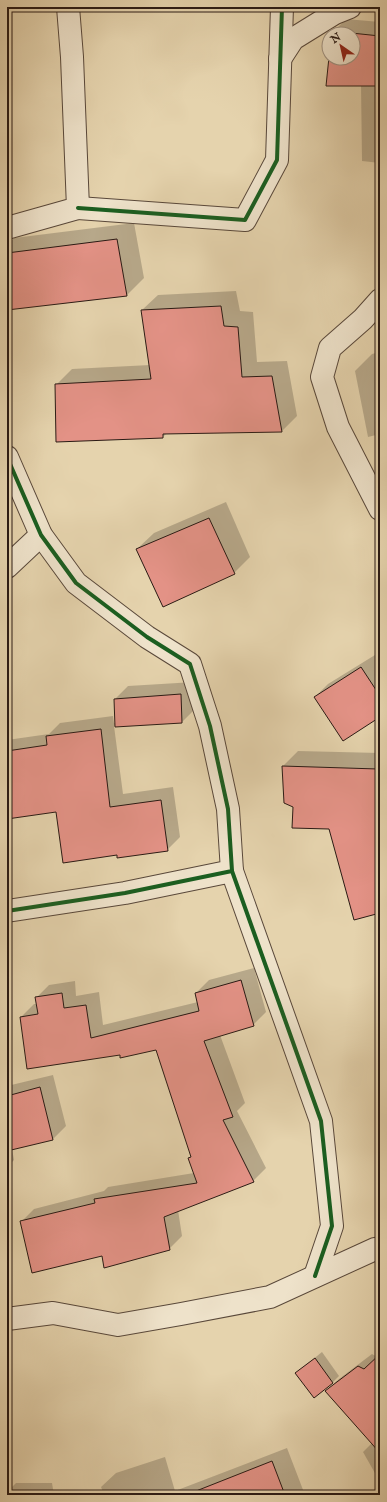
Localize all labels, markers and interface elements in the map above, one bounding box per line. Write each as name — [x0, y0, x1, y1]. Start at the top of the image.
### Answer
north arrow — [321, 26, 361, 66]
text: N — [327, 30, 344, 48]

